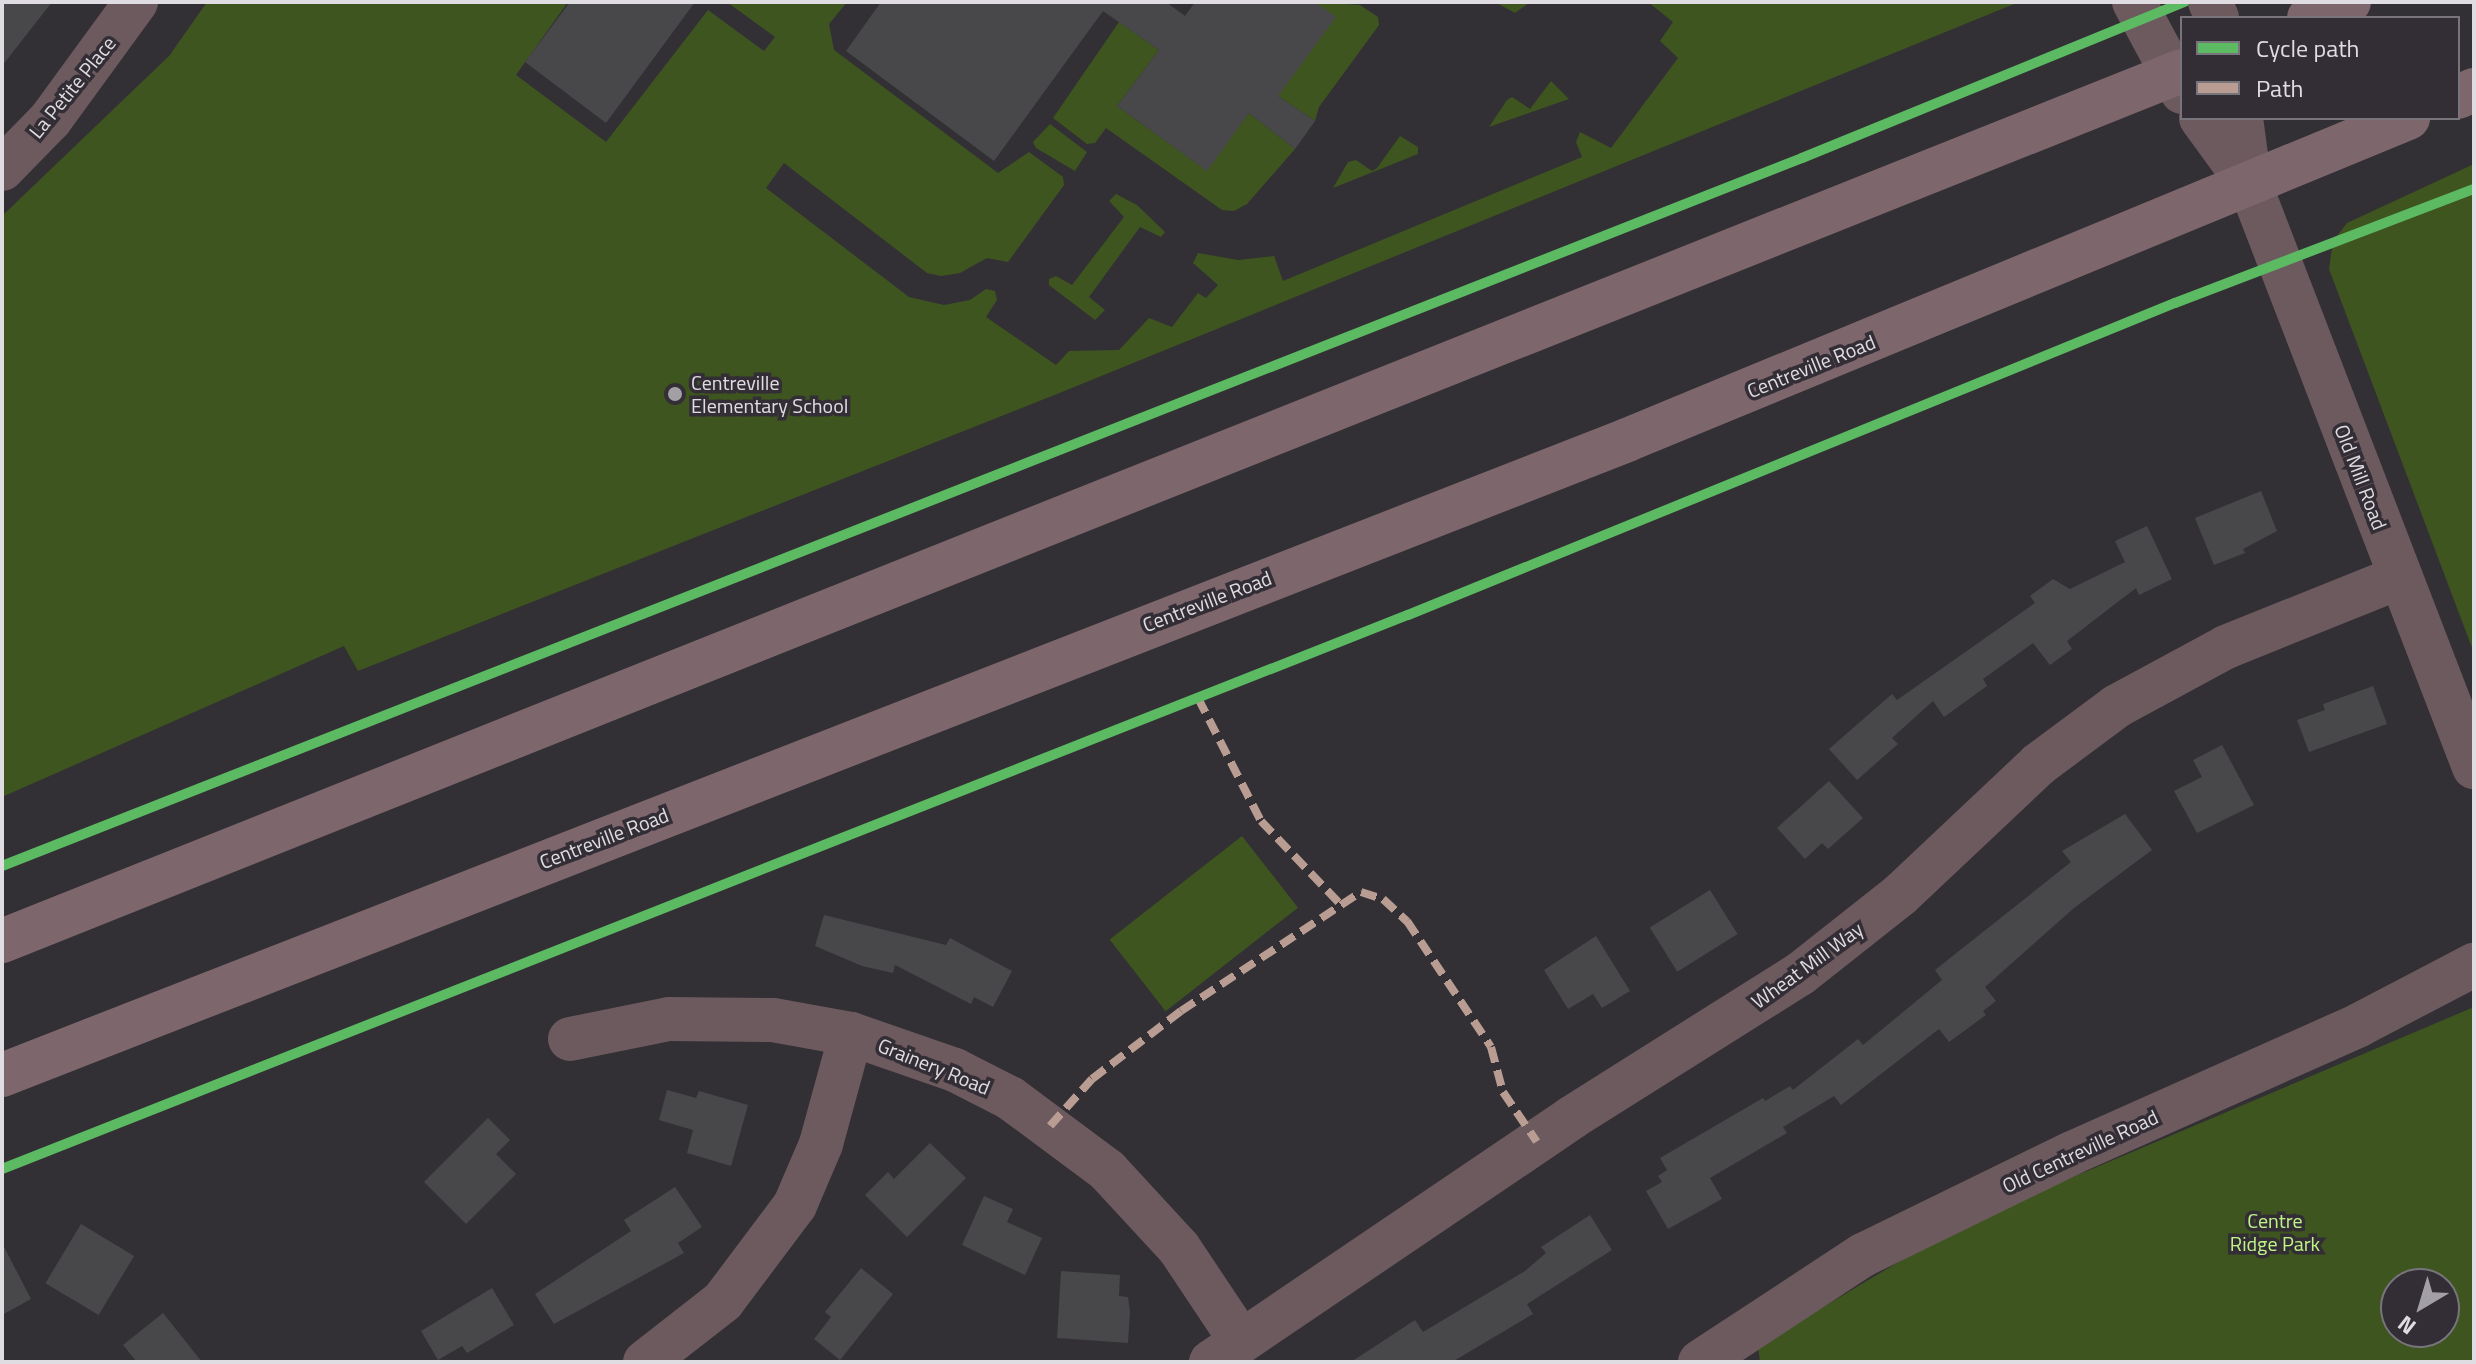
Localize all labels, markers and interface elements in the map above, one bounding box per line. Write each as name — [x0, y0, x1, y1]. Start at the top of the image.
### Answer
legend — [2180, 16, 2460, 120]
text: Cycle path — [2256, 30, 2359, 66]
street label: La Petite Place — [24, 31, 120, 143]
text: Path — [2256, 70, 2303, 106]
street label: Centreville Road — [1743, 329, 1879, 403]
place label: Centreville Elementary School — [691, 370, 848, 417]
marker: Centreville Elementary School — [666, 385, 684, 403]
street label: Old Mill Road — [2330, 421, 2392, 533]
street label: Centreville Road — [1139, 565, 1275, 637]
street label: Centreville Road — [536, 802, 672, 874]
street label: Wheat Mill Way — [1747, 917, 1867, 1013]
street label: Grainery Road — [874, 1033, 994, 1099]
street label: Old Centreville Road — [1998, 1104, 2162, 1198]
park label: Centre Ridge Park — [2230, 1209, 2320, 1256]
north arrow — [2380, 1268, 2460, 1348]
text: N — [2390, 1307, 2423, 1343]

